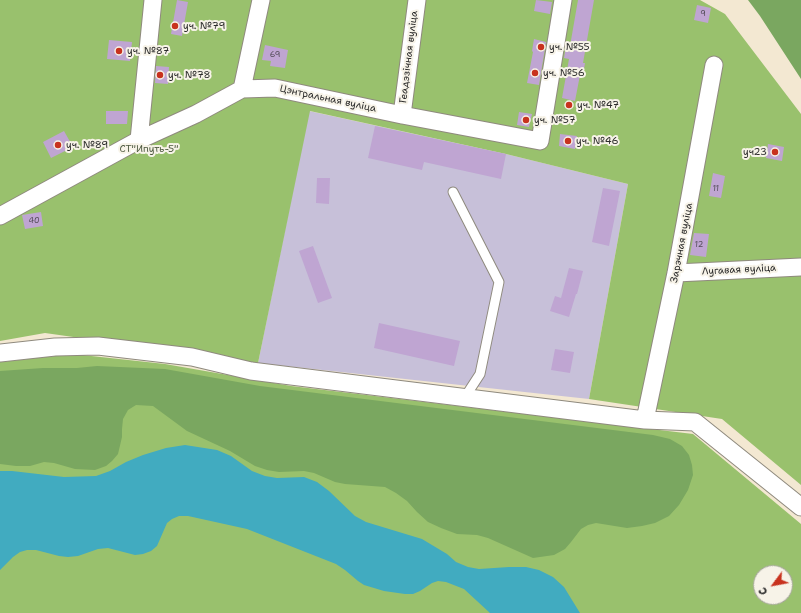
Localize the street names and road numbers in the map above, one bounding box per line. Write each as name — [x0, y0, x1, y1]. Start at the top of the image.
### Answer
street label: Геадэзічная вуліца — [397, 10, 421, 104]
street label: Цэнтральная вуліца — [279, 83, 377, 115]
street label: Зарэчная вуліца — [668, 202, 696, 284]
street label: Лугавая вуліца — [702, 262, 776, 278]

